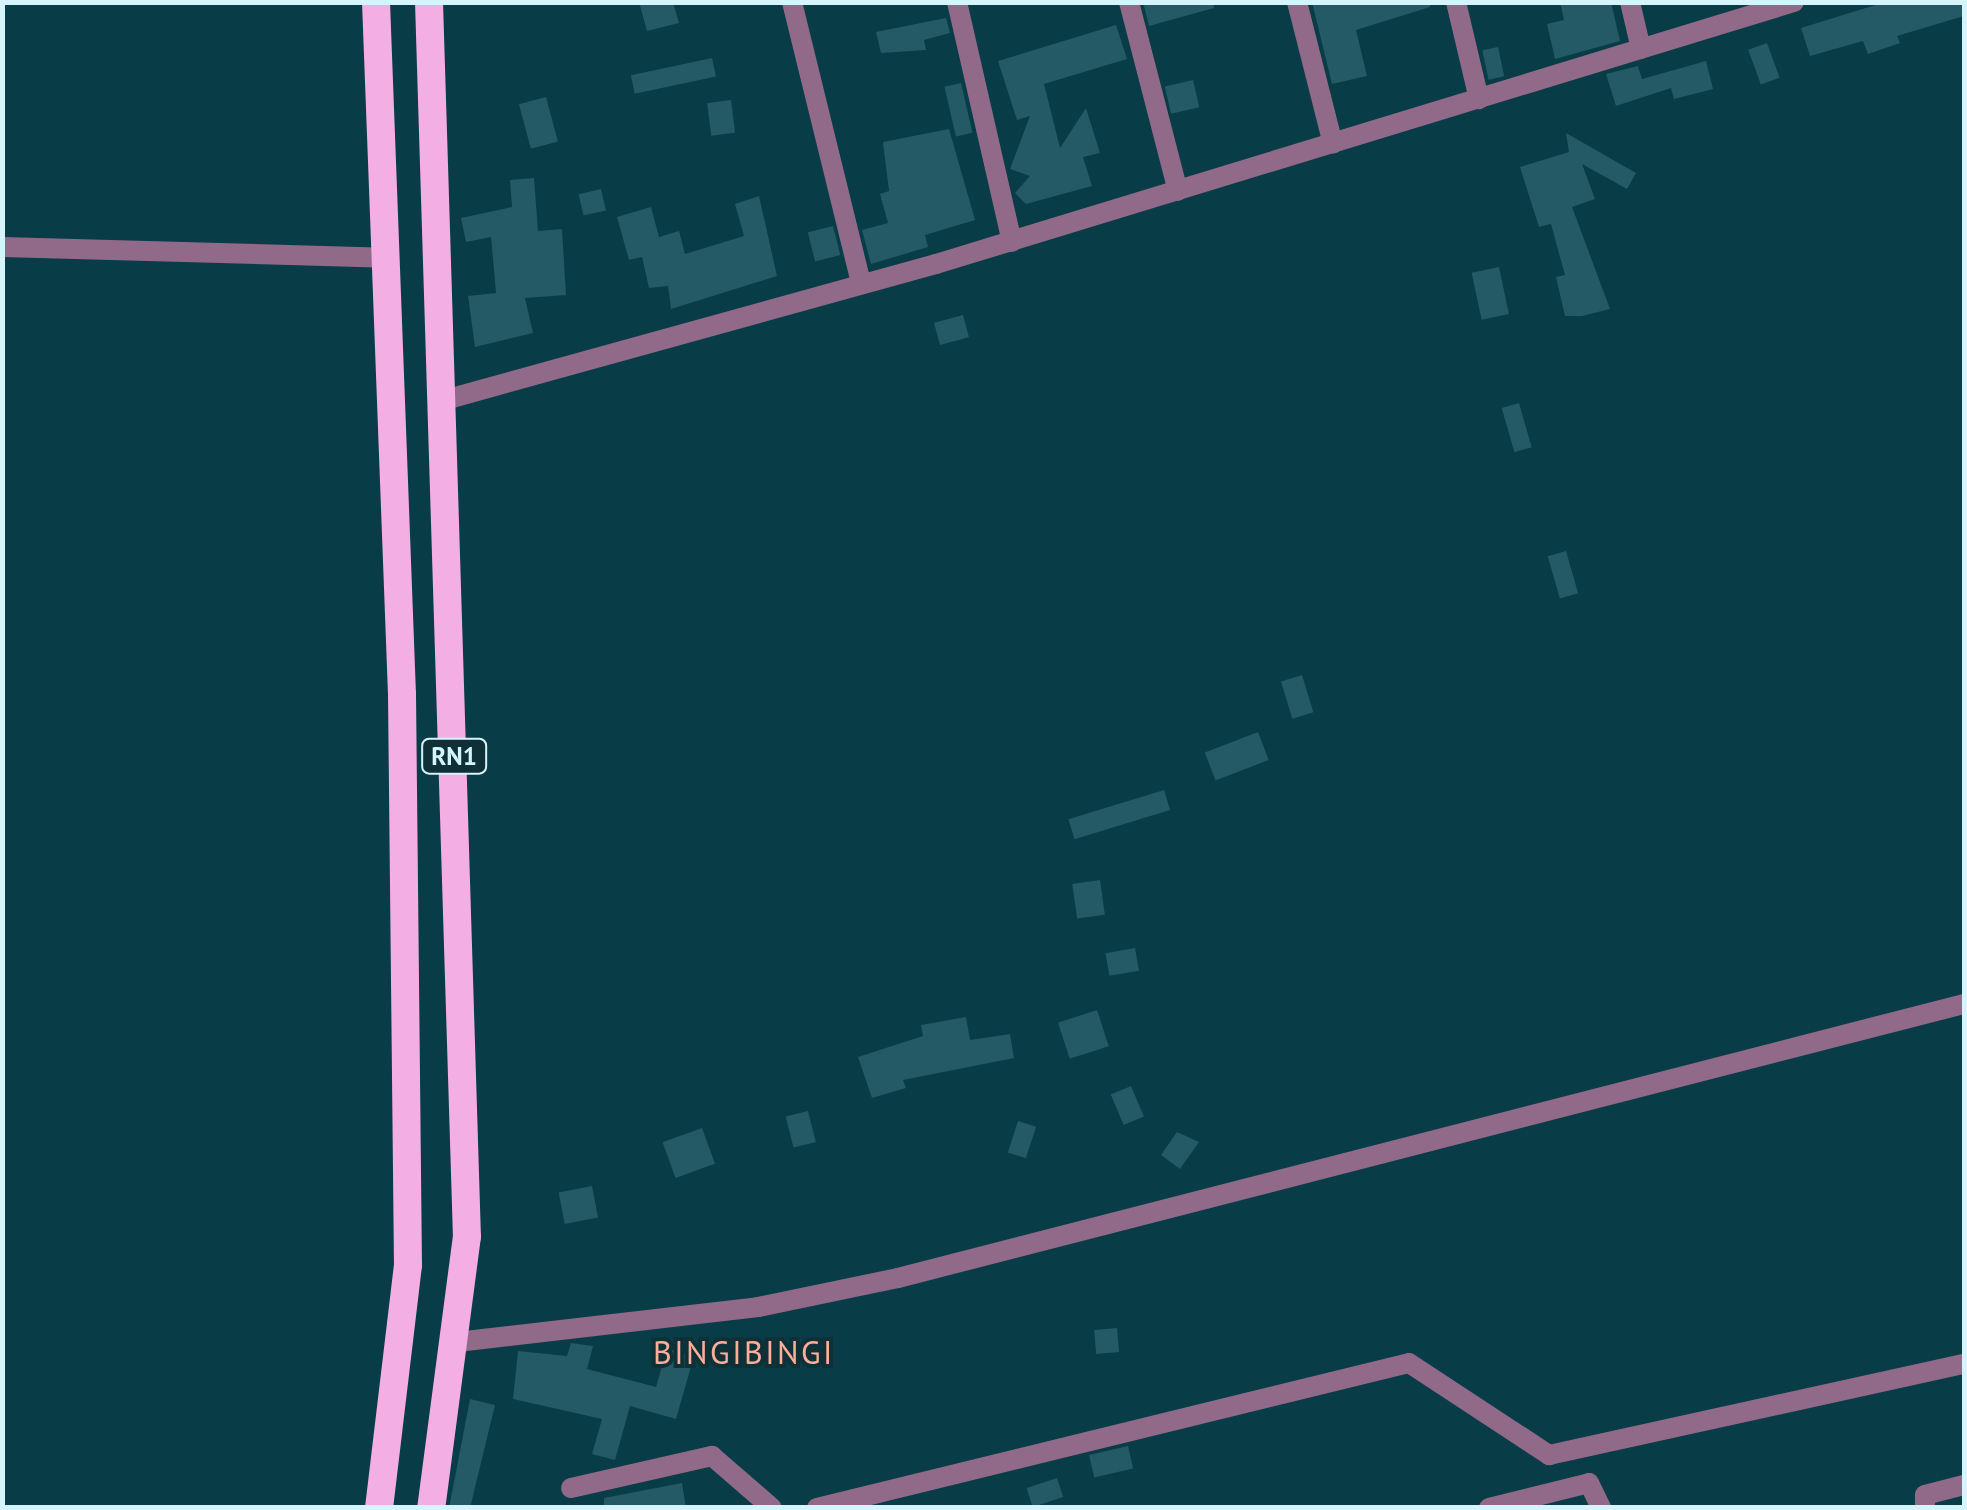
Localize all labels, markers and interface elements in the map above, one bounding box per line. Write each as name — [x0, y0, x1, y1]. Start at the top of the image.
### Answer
road number: RN1 — [419, 736, 489, 776]
district label: BINGIBINGI — [653, 1333, 835, 1371]

